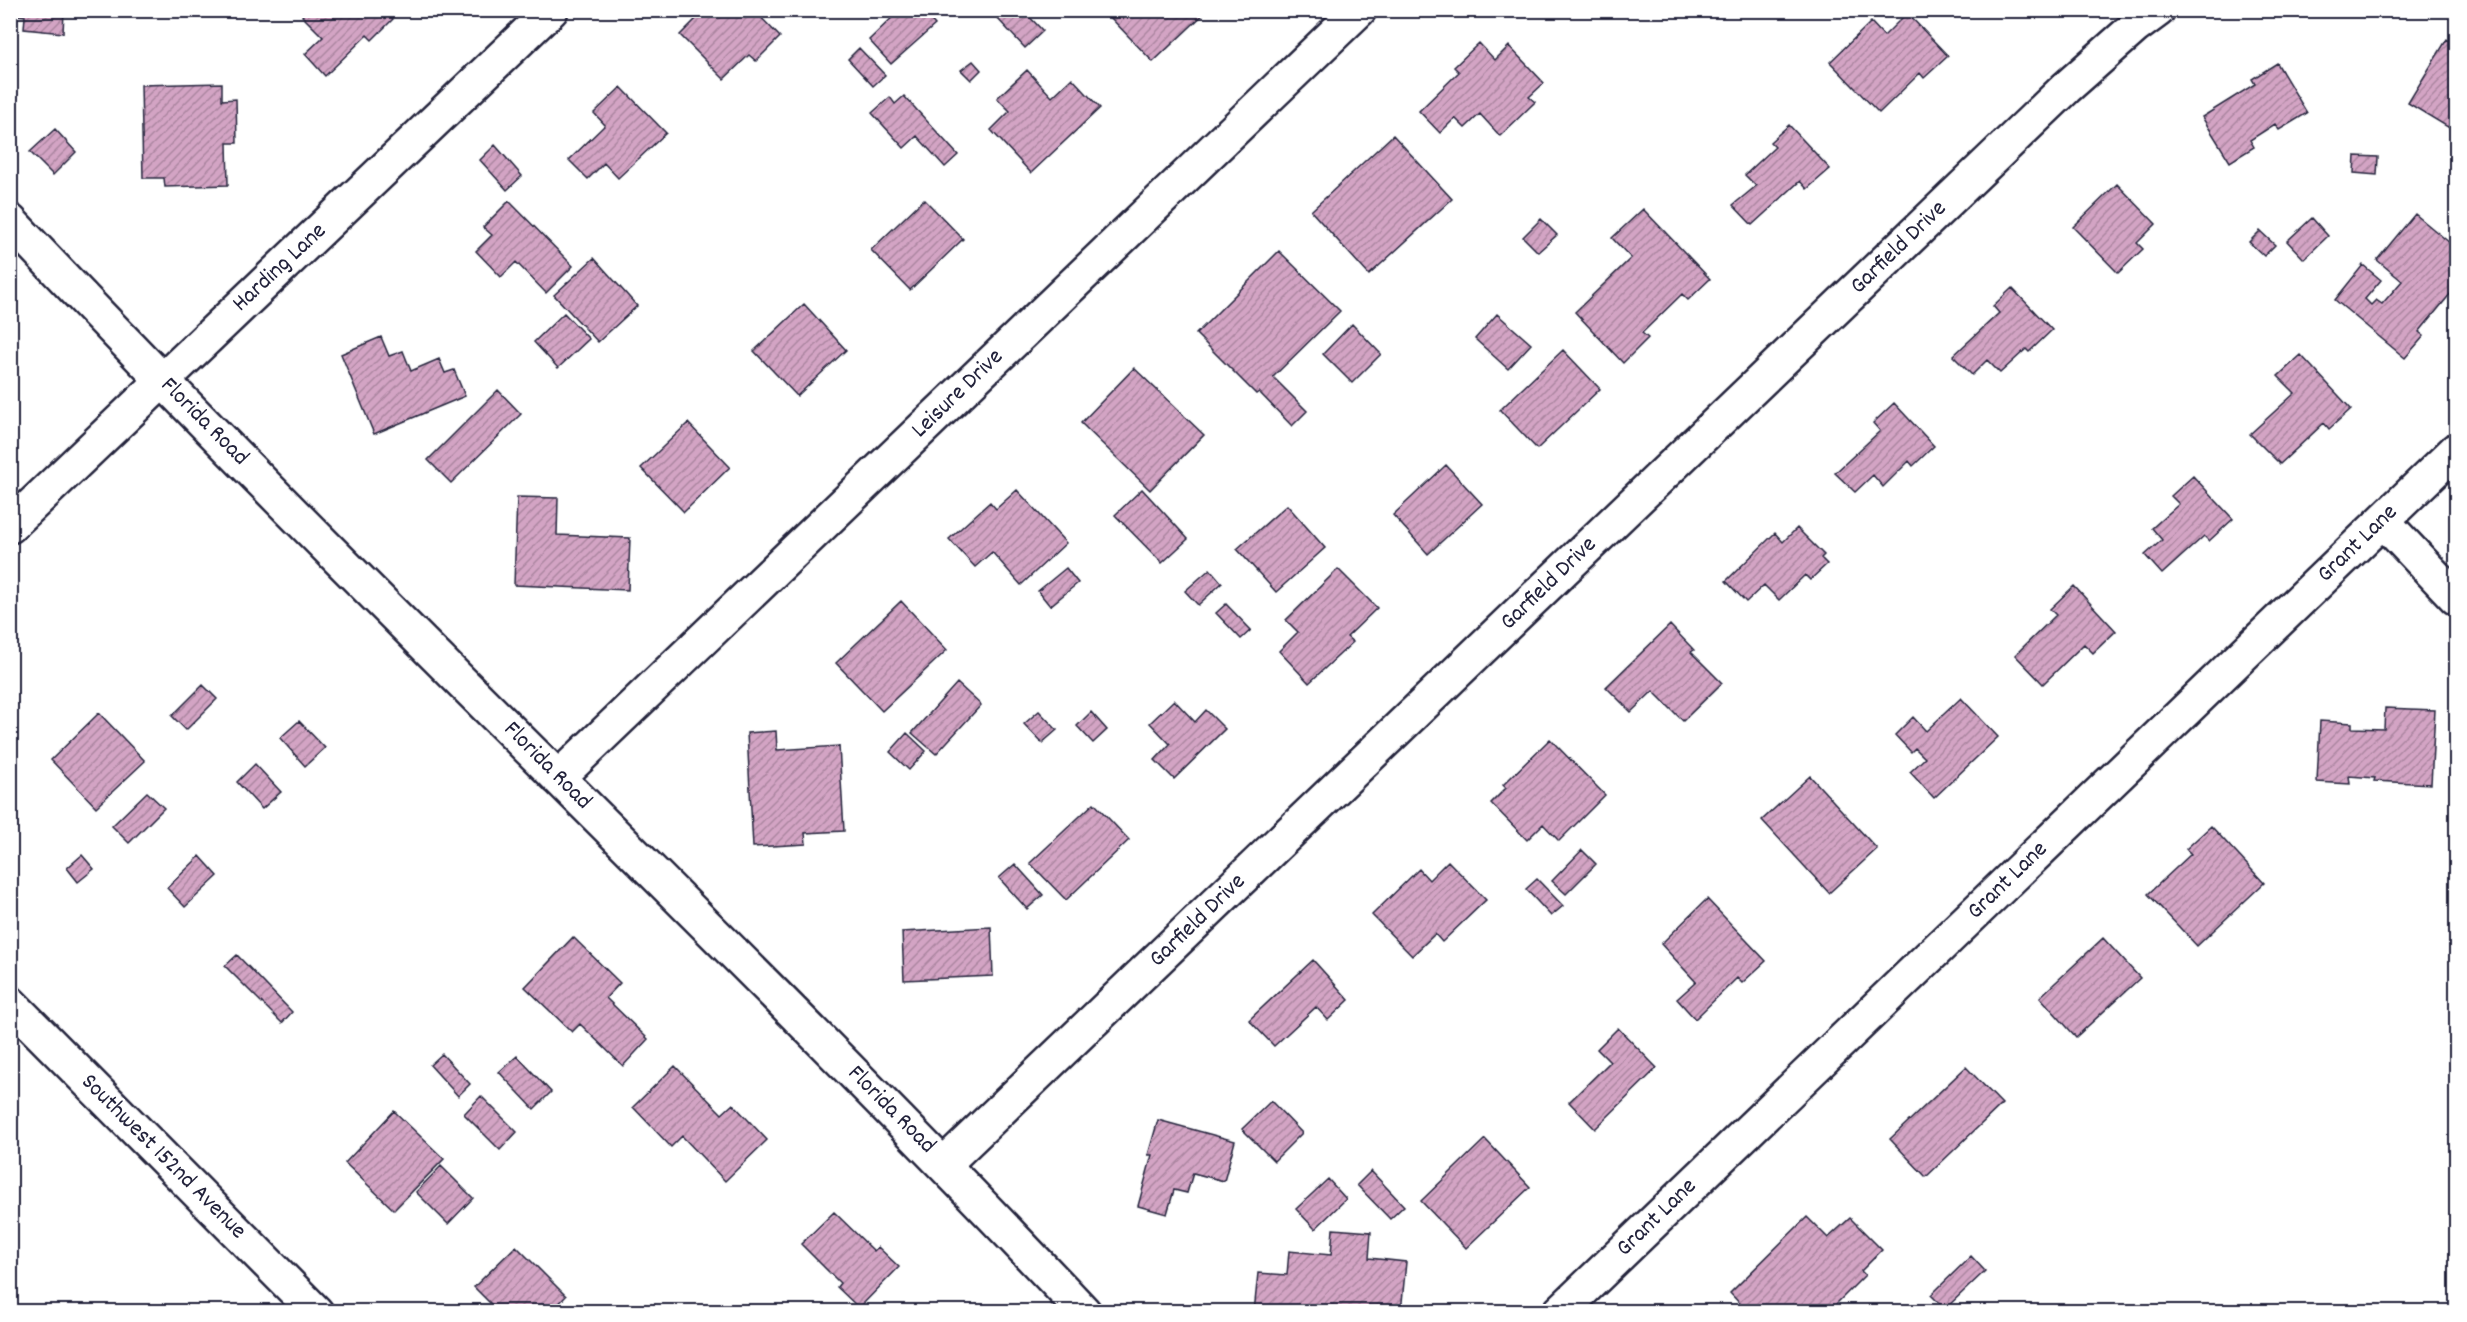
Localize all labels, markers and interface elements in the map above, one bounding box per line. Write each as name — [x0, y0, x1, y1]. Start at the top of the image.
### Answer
street label: Garfield Drive — [1843, 193, 1955, 303]
street label: Harding Lane — [225, 215, 335, 321]
street label: Leisure Drive — [904, 341, 1012, 447]
street label: Florida Road — [152, 370, 256, 474]
street label: Grant Lane — [2310, 497, 2406, 591]
street label: Garfield Drive — [1493, 529, 1605, 639]
street label: Florida Road — [495, 714, 599, 818]
street label: Grant Lane — [1960, 834, 2056, 928]
street label: Garfield Drive — [1142, 866, 1254, 976]
street label: Florida Road — [839, 1058, 943, 1162]
street label: Southwest 152nd Avenue — [72, 1066, 254, 1248]
street label: Grant Lane — [1609, 1171, 1705, 1265]

